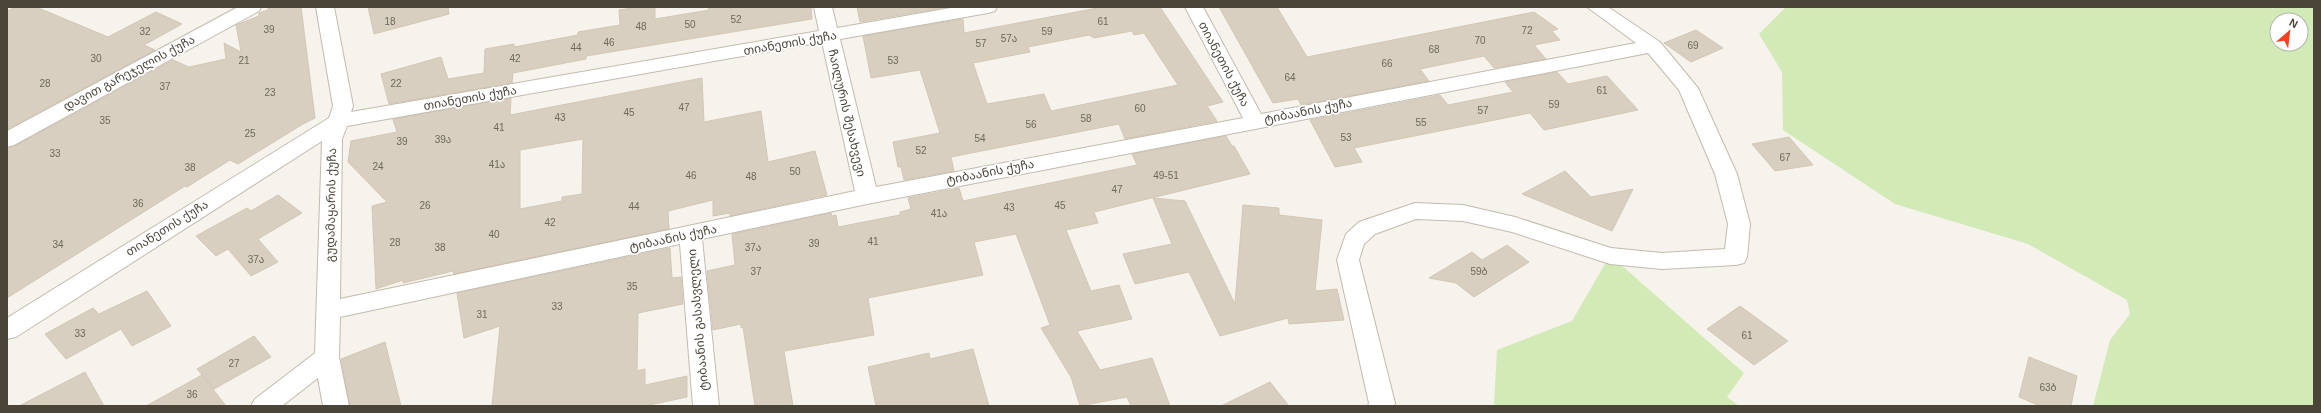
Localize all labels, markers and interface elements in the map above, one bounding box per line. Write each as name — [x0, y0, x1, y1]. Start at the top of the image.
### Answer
north arrow — [2269, 12, 2309, 52]
house number: 52 — [730, 14, 742, 25]
house number: 18 — [384, 16, 396, 27]
house number: 61 — [1097, 16, 1109, 27]
text: N — [2287, 16, 2300, 30]
house number: 50 — [684, 19, 696, 30]
street label: თიანეთის ქუჩა — [1196, 19, 1252, 109]
house number: 48 — [635, 21, 647, 32]
house number: 39 — [263, 24, 275, 35]
house number: 72 — [1521, 25, 1533, 36]
house number: 32 — [139, 26, 151, 37]
house number: 59 — [1041, 26, 1053, 37]
street label: თიანეთის ქუჩა — [742, 28, 838, 58]
street label: დავით გარეჯელის ქუჩა — [61, 32, 198, 115]
house number: 57ა — [1001, 33, 1017, 44]
house number: 70 — [1474, 35, 1486, 46]
house number: 46 — [603, 37, 615, 48]
house number: 57 — [975, 38, 987, 49]
house number: 69 — [1687, 40, 1699, 51]
house number: 44 — [570, 42, 582, 53]
house number: 68 — [1428, 44, 1440, 55]
street label: ჩაილურის შესახვევი — [825, 48, 869, 179]
house number: 30 — [90, 53, 102, 64]
house number: 42 — [509, 53, 521, 64]
house number: 21 — [238, 55, 250, 66]
house number: 53 — [887, 55, 899, 66]
house number: 66 — [1381, 58, 1393, 69]
house number: 64 — [1284, 72, 1296, 83]
house number: 28 — [39, 78, 51, 89]
house number: 22 — [390, 78, 402, 89]
house number: 37 — [159, 81, 171, 92]
street label: თიანეთის ქუჩა — [422, 83, 518, 113]
house number: 61 — [1596, 85, 1608, 96]
house number: 23 — [264, 87, 276, 98]
street label: ტიბაანის ქუჩა — [1263, 96, 1353, 126]
house number: 59 — [1548, 99, 1560, 110]
house number: 47 — [678, 102, 690, 113]
house number: 60 — [1134, 103, 1146, 114]
house number: 57 — [1477, 105, 1489, 116]
house number: 45 — [623, 107, 635, 118]
house number: 43 — [554, 112, 566, 123]
house number: 58 — [1080, 113, 1092, 124]
house number: 35 — [99, 115, 111, 126]
house number: 55 — [1415, 117, 1427, 128]
house number: 56 — [1025, 119, 1037, 130]
house number: 41 — [493, 122, 505, 133]
house number: 25 — [244, 128, 256, 139]
house number: 53 — [1340, 132, 1352, 143]
house number: 54 — [974, 133, 986, 144]
house number: 39ა — [435, 134, 451, 145]
house number: 39 — [396, 136, 408, 147]
house number: 52 — [915, 145, 927, 156]
house number: 33 — [49, 148, 61, 159]
street label: გუდამაყარის ქუჩა — [323, 148, 340, 262]
house number: 67 — [1779, 152, 1791, 163]
street label: ტიბაანის ქუჩა — [945, 157, 1035, 187]
house number: 41ა — [489, 159, 505, 170]
house number: 24 — [372, 161, 384, 172]
house number: 38 — [184, 162, 196, 173]
house number: 50 — [789, 166, 801, 177]
house number: 46 — [685, 170, 697, 181]
house number: 49-51 — [1153, 170, 1179, 181]
house number: 48 — [745, 171, 757, 182]
house number: 47 — [1111, 184, 1123, 195]
street label: თიანეთის ქუჩა — [123, 197, 211, 259]
house number: 36 — [132, 198, 144, 209]
house number: 26 — [419, 200, 431, 211]
house number: 45 — [1054, 200, 1066, 211]
house number: 44 — [628, 201, 640, 212]
house number: 43 — [1003, 202, 1015, 213]
house number: 41ა — [931, 208, 947, 219]
house number: 42 — [544, 217, 556, 228]
street label: ტიბაანის ქუჩა — [628, 222, 718, 254]
house number: 40 — [488, 229, 500, 240]
house number: 41 — [867, 236, 879, 247]
house number: 28 — [389, 237, 401, 248]
house number: 39 — [808, 238, 820, 249]
house number: 34 — [52, 239, 64, 250]
house number: 38 — [434, 242, 446, 253]
house number: 37ა — [745, 242, 761, 253]
street label: ტიბაანის გასასვლელი — [685, 248, 712, 392]
house number: 37ა — [248, 254, 264, 265]
house number: 37 — [750, 266, 762, 277]
house number: 59ბ — [1470, 266, 1488, 277]
house number: 35 — [626, 281, 638, 292]
house number: 33 — [551, 301, 563, 312]
house number: 31 — [476, 309, 488, 320]
house number: 33 — [74, 328, 86, 339]
house number: 61 — [1741, 330, 1753, 341]
house number: 27 — [228, 358, 240, 369]
house number: 63ბ — [2039, 382, 2057, 393]
house number: 36 — [186, 389, 198, 400]

